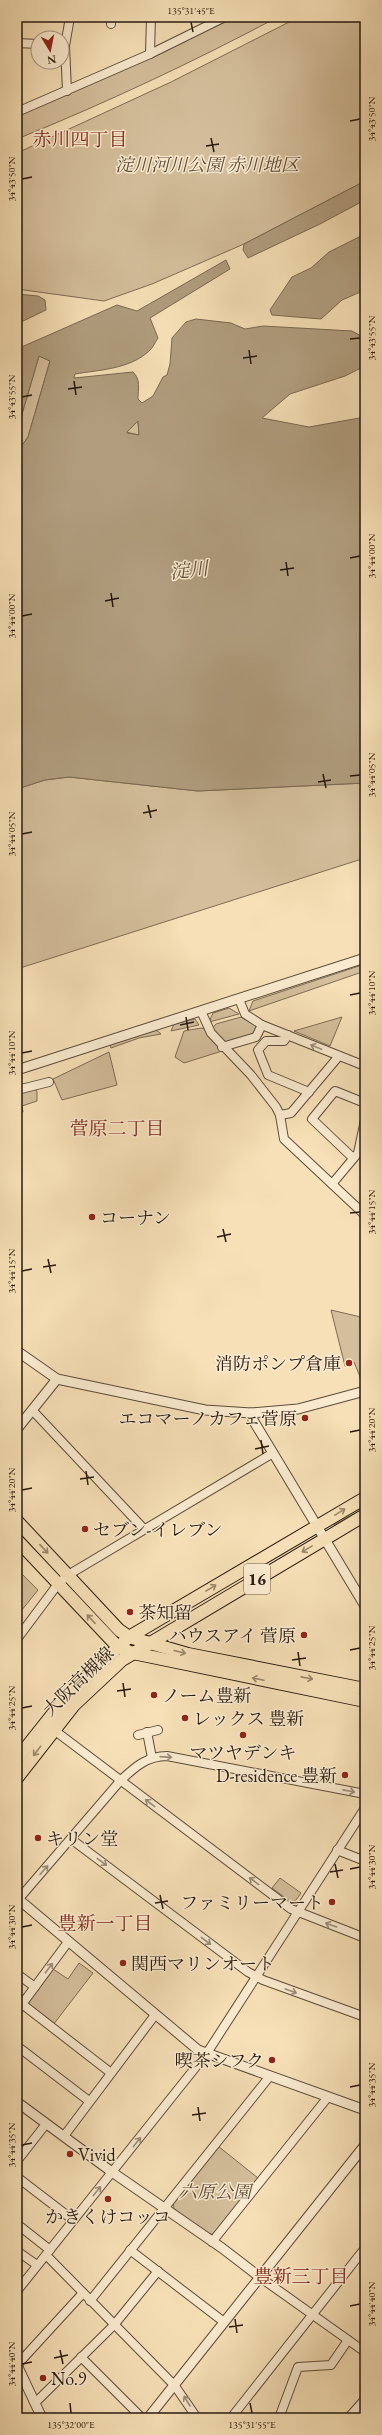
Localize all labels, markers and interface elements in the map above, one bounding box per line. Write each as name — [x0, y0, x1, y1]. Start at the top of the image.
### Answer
text: 135°31'45"E — [167, 4, 215, 17]
north arrow — [30, 30, 70, 70]
text: N — [46, 52, 57, 68]
text: 34°43'50"N — [365, 96, 378, 141]
district label: 赤川四丁目 — [32, 127, 128, 152]
park label: 淀川河川公園 赤川地区 — [115, 153, 301, 176]
text: 34°43'50"N — [5, 156, 18, 201]
text: 34°43'55"N — [365, 315, 378, 360]
text: 34°43'55"N — [5, 374, 18, 419]
text: 34°44'00"N — [365, 533, 378, 578]
water label: 淀川 — [169, 555, 211, 584]
text: 34°44'00"N — [5, 593, 18, 638]
text: 34°44'05"N — [365, 752, 378, 797]
text: 34°44'05"N — [5, 811, 18, 856]
text: 34°44'10"N — [365, 970, 378, 1015]
text: 34°44'10"N — [5, 1030, 18, 1075]
one-way arrow — [310, 1042, 322, 1050]
district label: 菅原二丁目 — [69, 1116, 165, 1141]
text: 34°44'15"N — [365, 1189, 378, 1234]
place label: コーナン — [100, 1206, 171, 1229]
marker: コーナン — [87, 1212, 97, 1222]
text: 34°44'15"N — [5, 1248, 18, 1293]
place label: 消防ポンプ倉庫 — [215, 1352, 341, 1375]
marker: 消防ポンプ倉庫 — [344, 1358, 354, 1368]
place label: エコマーノカフェ菅原 — [118, 1407, 297, 1430]
text: 34°44'20"N — [365, 1407, 378, 1452]
marker: エコマーノカフェ菅原 — [300, 1413, 310, 1423]
text: 34°44'20"N — [5, 1467, 18, 1512]
one-way arrow — [334, 1508, 346, 1516]
place label: セブン-イレブン — [93, 1518, 223, 1541]
marker: セブン-イレブン — [80, 1524, 90, 1534]
one-way arrow — [39, 1544, 48, 1555]
one-way arrow — [302, 1545, 313, 1553]
road number: 16 — [244, 1564, 270, 1594]
one-way arrow — [205, 1584, 216, 1592]
place label: 茶知留 — [138, 1601, 192, 1624]
marker: 茶知留 — [125, 1607, 135, 1617]
one-way arrow — [86, 1614, 96, 1624]
place label: ハウスアイ 菅原 — [169, 1624, 296, 1647]
text: 34°44'25"N — [365, 1625, 378, 1670]
marker: ハウスアイ 菅原 — [299, 1630, 309, 1640]
street label: 大阪高槻線 — [38, 1641, 118, 1721]
one-way arrow — [173, 1649, 186, 1656]
one-way arrow — [252, 1675, 265, 1683]
one-way arrow — [301, 1675, 314, 1683]
place label: ノーム豊新 — [162, 1684, 251, 1707]
text: 34°44'25"N — [5, 1685, 18, 1730]
marker: ノーム豊新 — [149, 1690, 159, 1700]
place label: レックス 豊新 — [193, 1707, 304, 1730]
marker: レックス 豊新 — [180, 1713, 190, 1723]
marker: マツヤデンキ — [238, 1730, 248, 1740]
place label: マツヤデンキ — [189, 1741, 297, 1764]
one-way arrow — [33, 1745, 42, 1756]
one-way arrow — [159, 1753, 172, 1760]
place label: D-residence 豊新 — [216, 1764, 337, 1787]
marker: D-residence 豊新 — [340, 1770, 350, 1780]
one-way arrow — [342, 1787, 355, 1795]
one-way arrow — [145, 1798, 156, 1807]
place label: キリン堂 — [46, 1827, 118, 1850]
marker: キリン堂 — [33, 1833, 43, 1843]
text: 34°44'30"N — [365, 1844, 378, 1889]
one-way arrow — [97, 1858, 108, 1866]
one-way arrow — [39, 1864, 48, 1875]
one-way arrow — [248, 1877, 259, 1885]
place label: ファミリーマート — [180, 1891, 324, 1914]
marker: ファミリーマート — [327, 1897, 337, 1907]
text: 34°44'30"N — [5, 1904, 18, 1949]
district label: 豊新一丁目 — [57, 1911, 153, 1936]
one-way arrow — [325, 1921, 337, 1929]
one-way arrow — [200, 1936, 211, 1945]
place label: 関西マリンオート — [131, 1952, 275, 1975]
marker: 関西マリンオート — [118, 1958, 128, 1968]
one-way arrow — [45, 1963, 53, 1974]
one-way arrow — [285, 1987, 297, 1995]
place label: 喫茶シフク — [175, 2049, 264, 2072]
marker: 喫茶シフク — [267, 2055, 277, 2065]
text: 34°44'35"N — [365, 2062, 378, 2107]
text: 34°44'35"N — [5, 2122, 18, 2167]
one-way arrow — [132, 2136, 141, 2147]
place label: Vivid — [78, 2143, 116, 2166]
marker: Vivid — [65, 2149, 75, 2159]
park label: 六原公園 — [179, 2180, 254, 2203]
one-way arrow — [92, 2186, 101, 2197]
marker: かきくけコッコ — [103, 2194, 113, 2204]
place label: かきくけコッコ — [45, 2205, 171, 2228]
district label: 豊新三丁目 — [253, 2264, 349, 2289]
text: 34°44'40"N — [365, 2281, 378, 2326]
text: 34°44'40"N — [5, 2341, 18, 2386]
place label: No.9 — [51, 2367, 87, 2390]
marker: No.9 — [38, 2373, 48, 2383]
one-way arrow — [182, 2395, 190, 2407]
text: 135°32'00"E — [47, 2418, 95, 2431]
text: 135°31'55"E — [228, 2418, 276, 2431]

